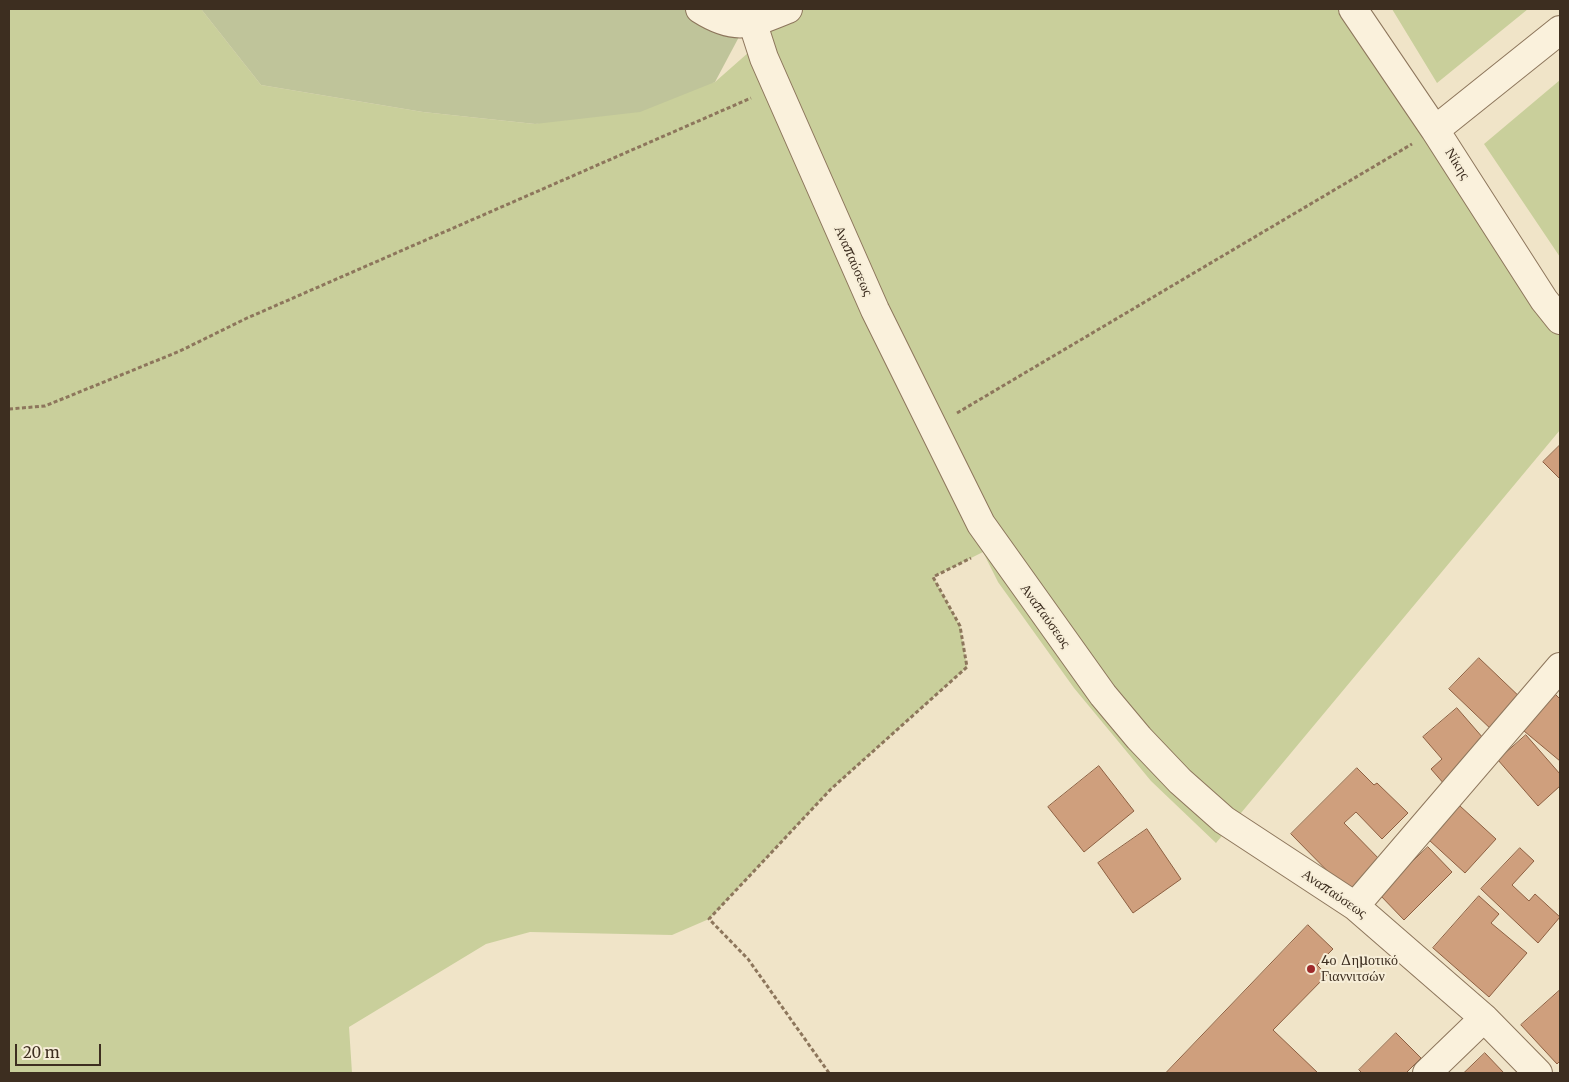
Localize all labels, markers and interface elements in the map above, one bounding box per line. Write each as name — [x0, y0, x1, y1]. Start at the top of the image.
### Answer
street label: Νίκης — [1441, 145, 1473, 183]
street label: Αναπαύσεως — [830, 223, 876, 299]
street label: Αναπαύσεως — [1016, 581, 1074, 651]
street label: Αναπαύσεως — [1298, 866, 1370, 922]
place label: 4ο Δημοτικό Γιαννιτσών — [1321, 953, 1398, 986]
marker: 4ο Δημοτικό Γιαννιτσών — [1305, 963, 1317, 975]
scale bar — [18, 1034, 104, 1066]
text: 20 m — [23, 1043, 60, 1062]

